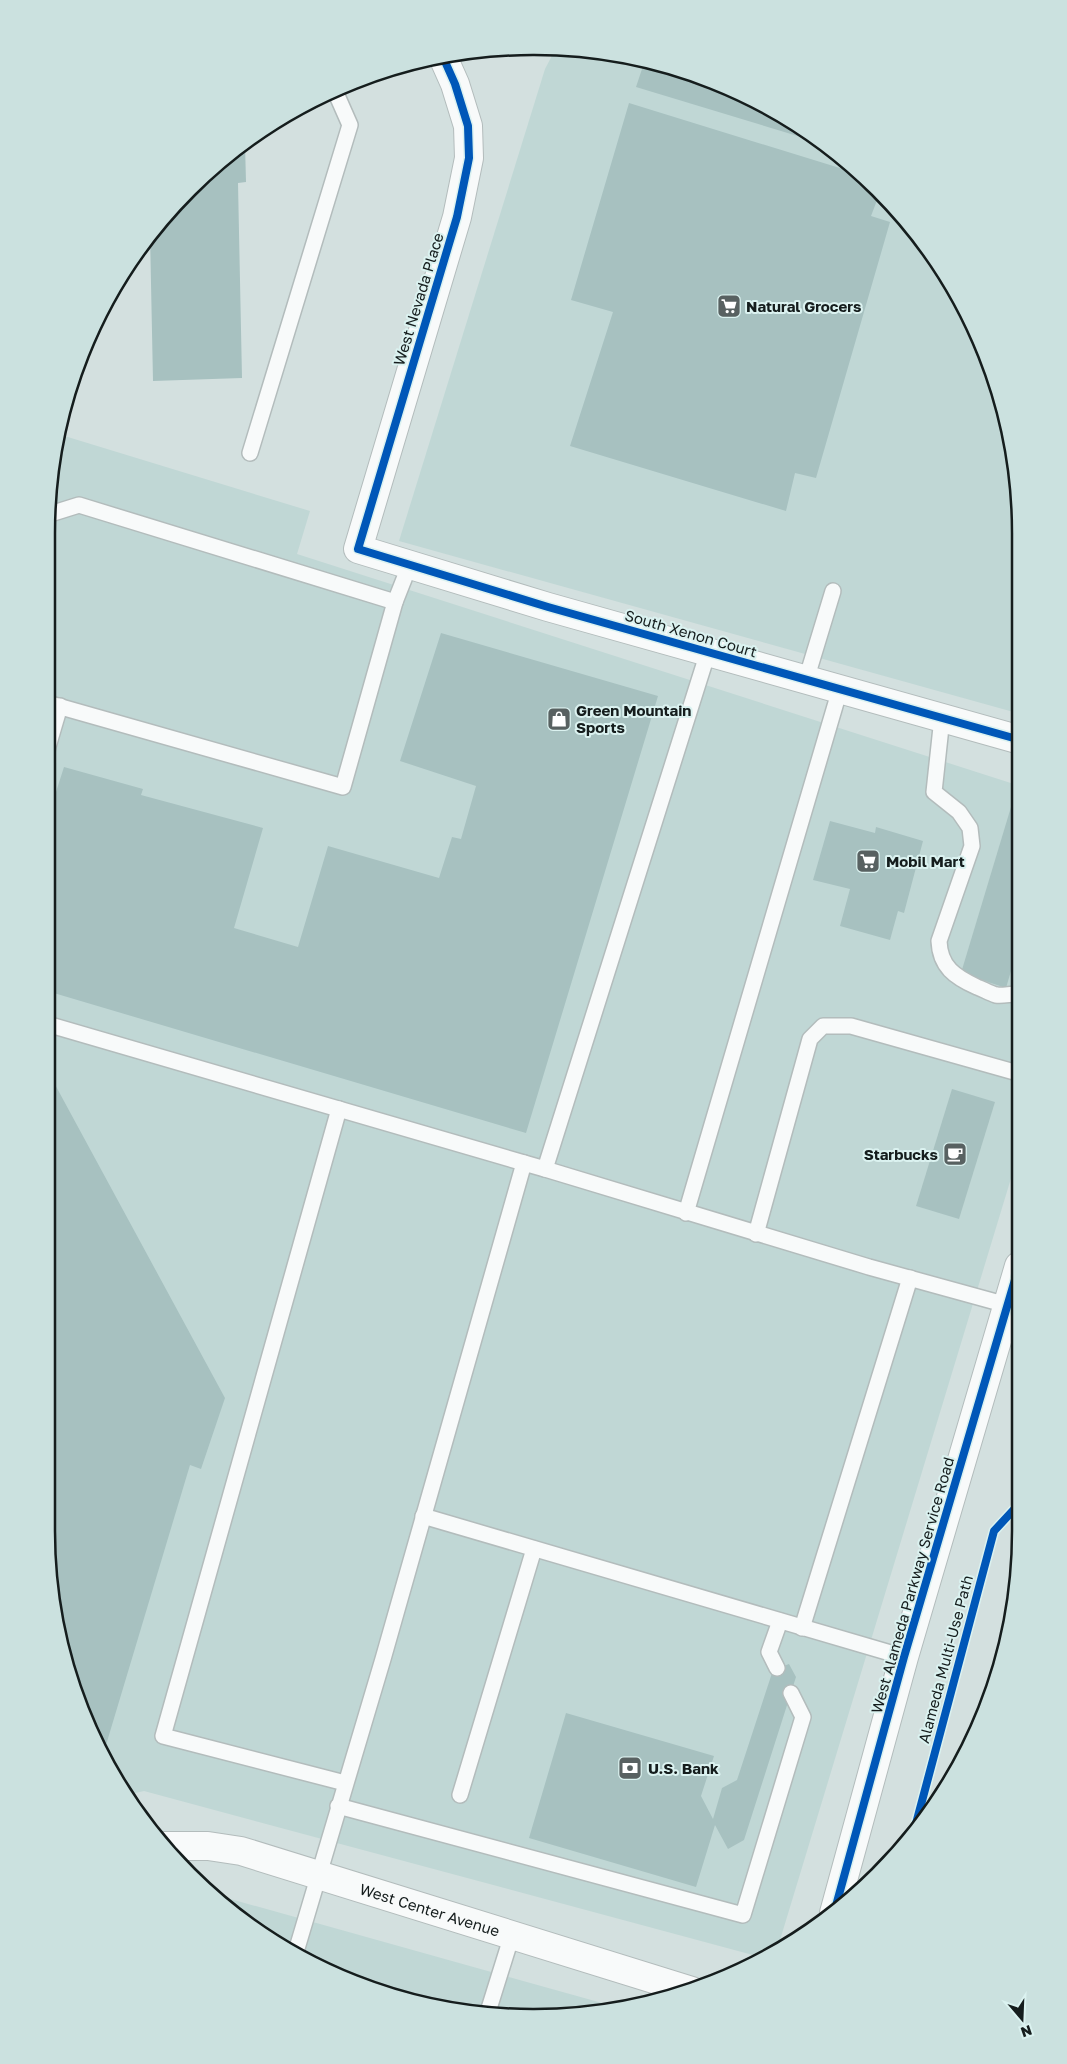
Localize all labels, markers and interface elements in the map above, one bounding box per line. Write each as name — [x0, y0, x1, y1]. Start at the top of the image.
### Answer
street label: West Nevada Place — [389, 230, 447, 368]
supermarket icon: Natural Grocers — [716, 293, 742, 319]
place label: Natural Grocers — [746, 297, 862, 315]
street label: South Xenon Court — [623, 606, 759, 660]
place label: Green Mountain Sports — [576, 701, 691, 736]
shop icon: Green Mountain Sports — [546, 706, 572, 732]
supermarket icon: Mobil Mart — [855, 848, 881, 874]
place label: Mobil Mart — [886, 852, 965, 870]
cafe icon: Starbucks — [942, 1141, 968, 1167]
place label: Starbucks — [864, 1145, 938, 1163]
street label: West Alameda Parkway Service Road — [867, 1455, 957, 1715]
street label: Alameda Multi-Use Path — [914, 1573, 976, 1745]
bank icon: U.S. Bank — [617, 1755, 643, 1781]
place label: U.S. Bank — [648, 1759, 719, 1777]
street label: West Center Avenue — [358, 1879, 502, 1940]
north arrow — [997, 1994, 1047, 2044]
text: N — [1019, 2022, 1034, 2042]

